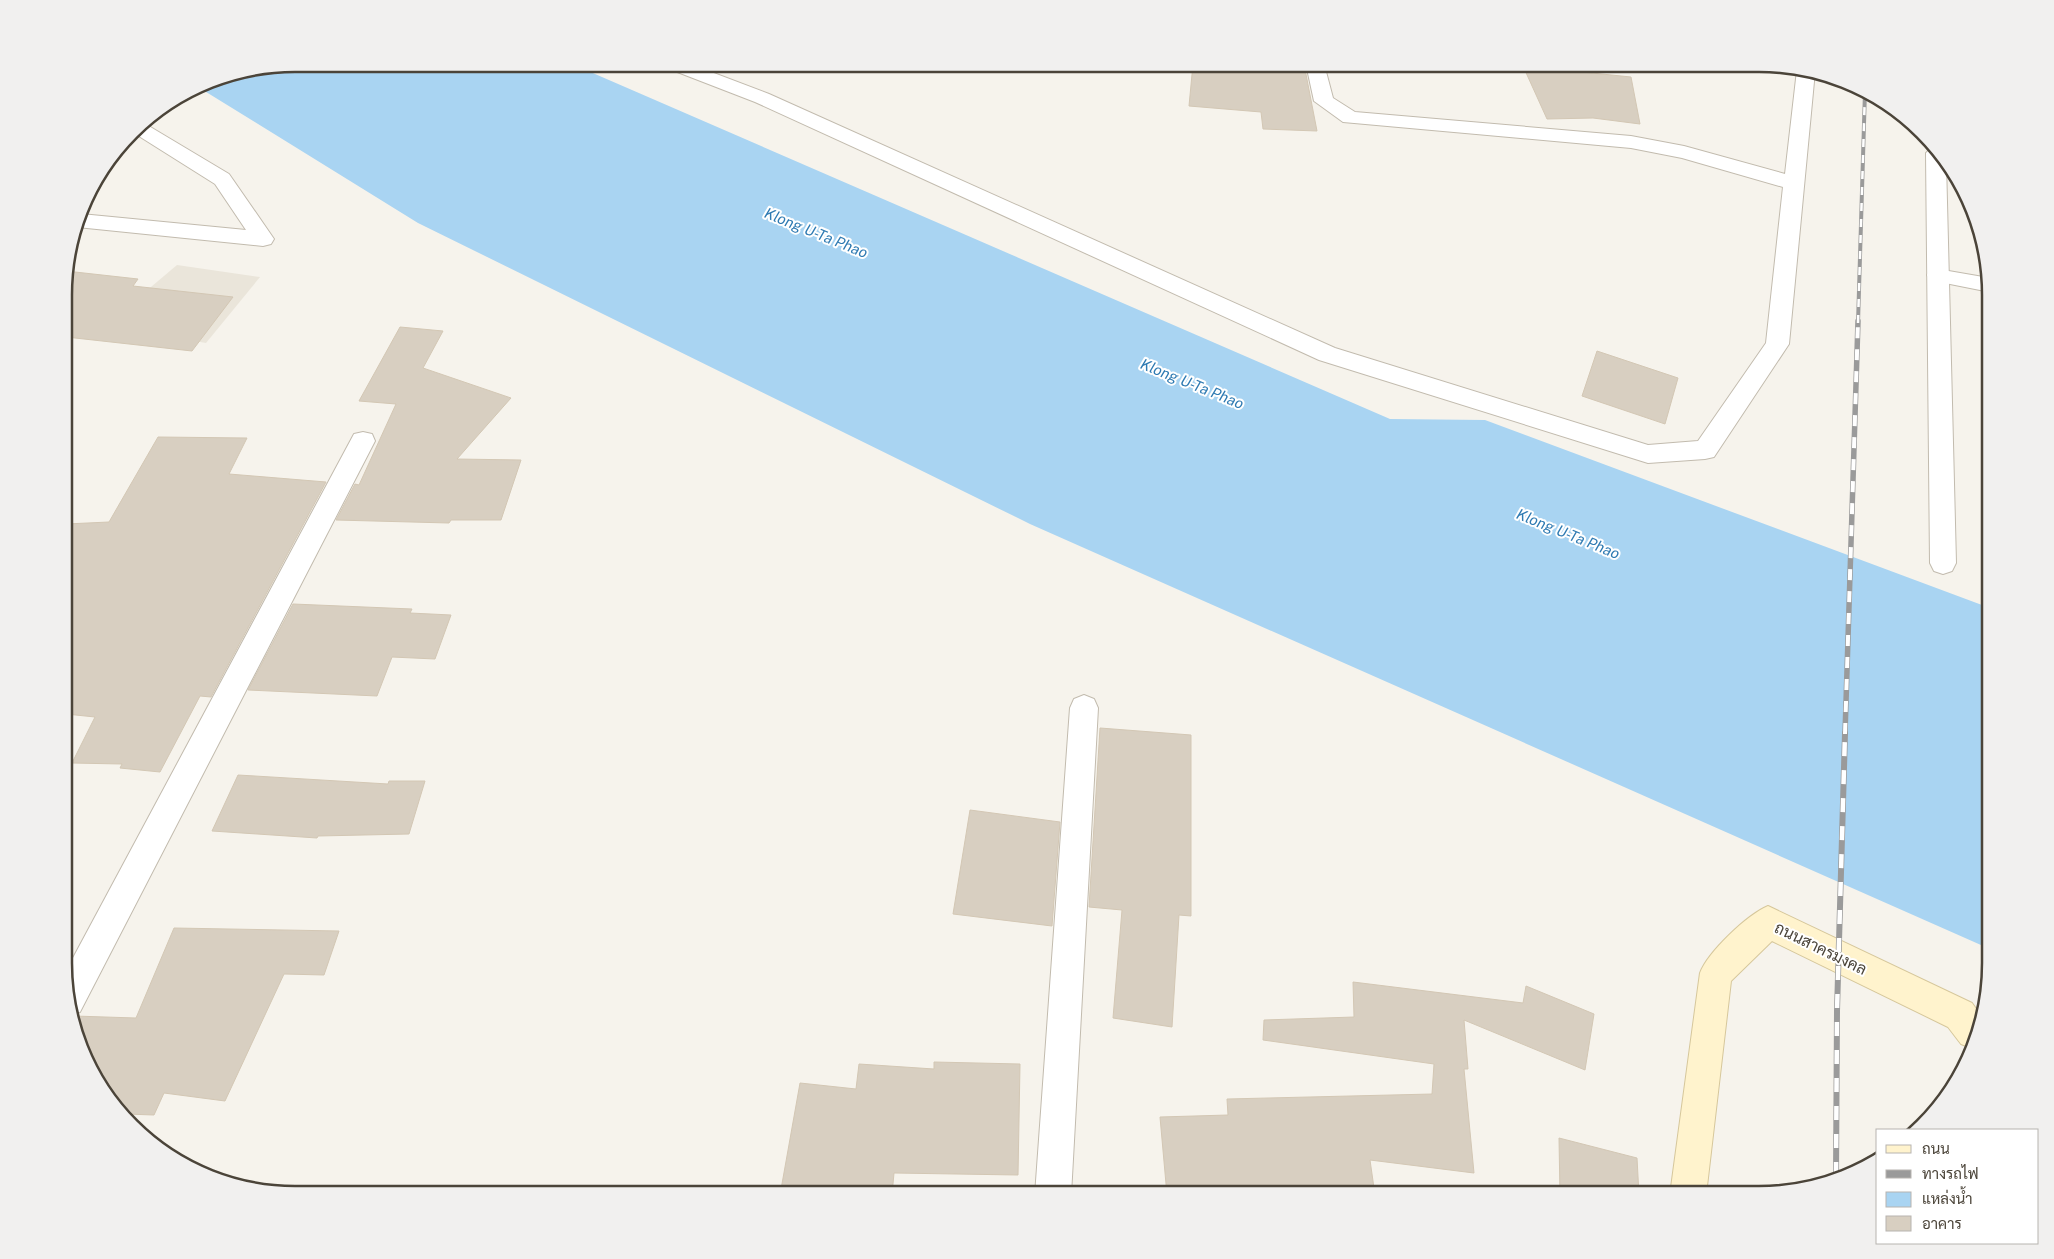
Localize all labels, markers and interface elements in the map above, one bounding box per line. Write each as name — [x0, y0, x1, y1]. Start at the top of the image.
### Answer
water label: Klong U-Ta Phao — [762, 204, 870, 261]
water label: Klong U-Ta Phao — [1138, 355, 1246, 412]
water label: Klong U-Ta Phao — [1514, 505, 1622, 562]
street label: ถนนสาครมงคล — [1772, 918, 1870, 979]
legend — [1876, 1129, 2039, 1244]
text: ถนน — [1922, 1140, 1950, 1157]
text: ทางรถไฟ — [1922, 1164, 1979, 1182]
text: แหล่งน้ำ — [1922, 1186, 1973, 1207]
text: อาคาร — [1922, 1215, 1962, 1232]

